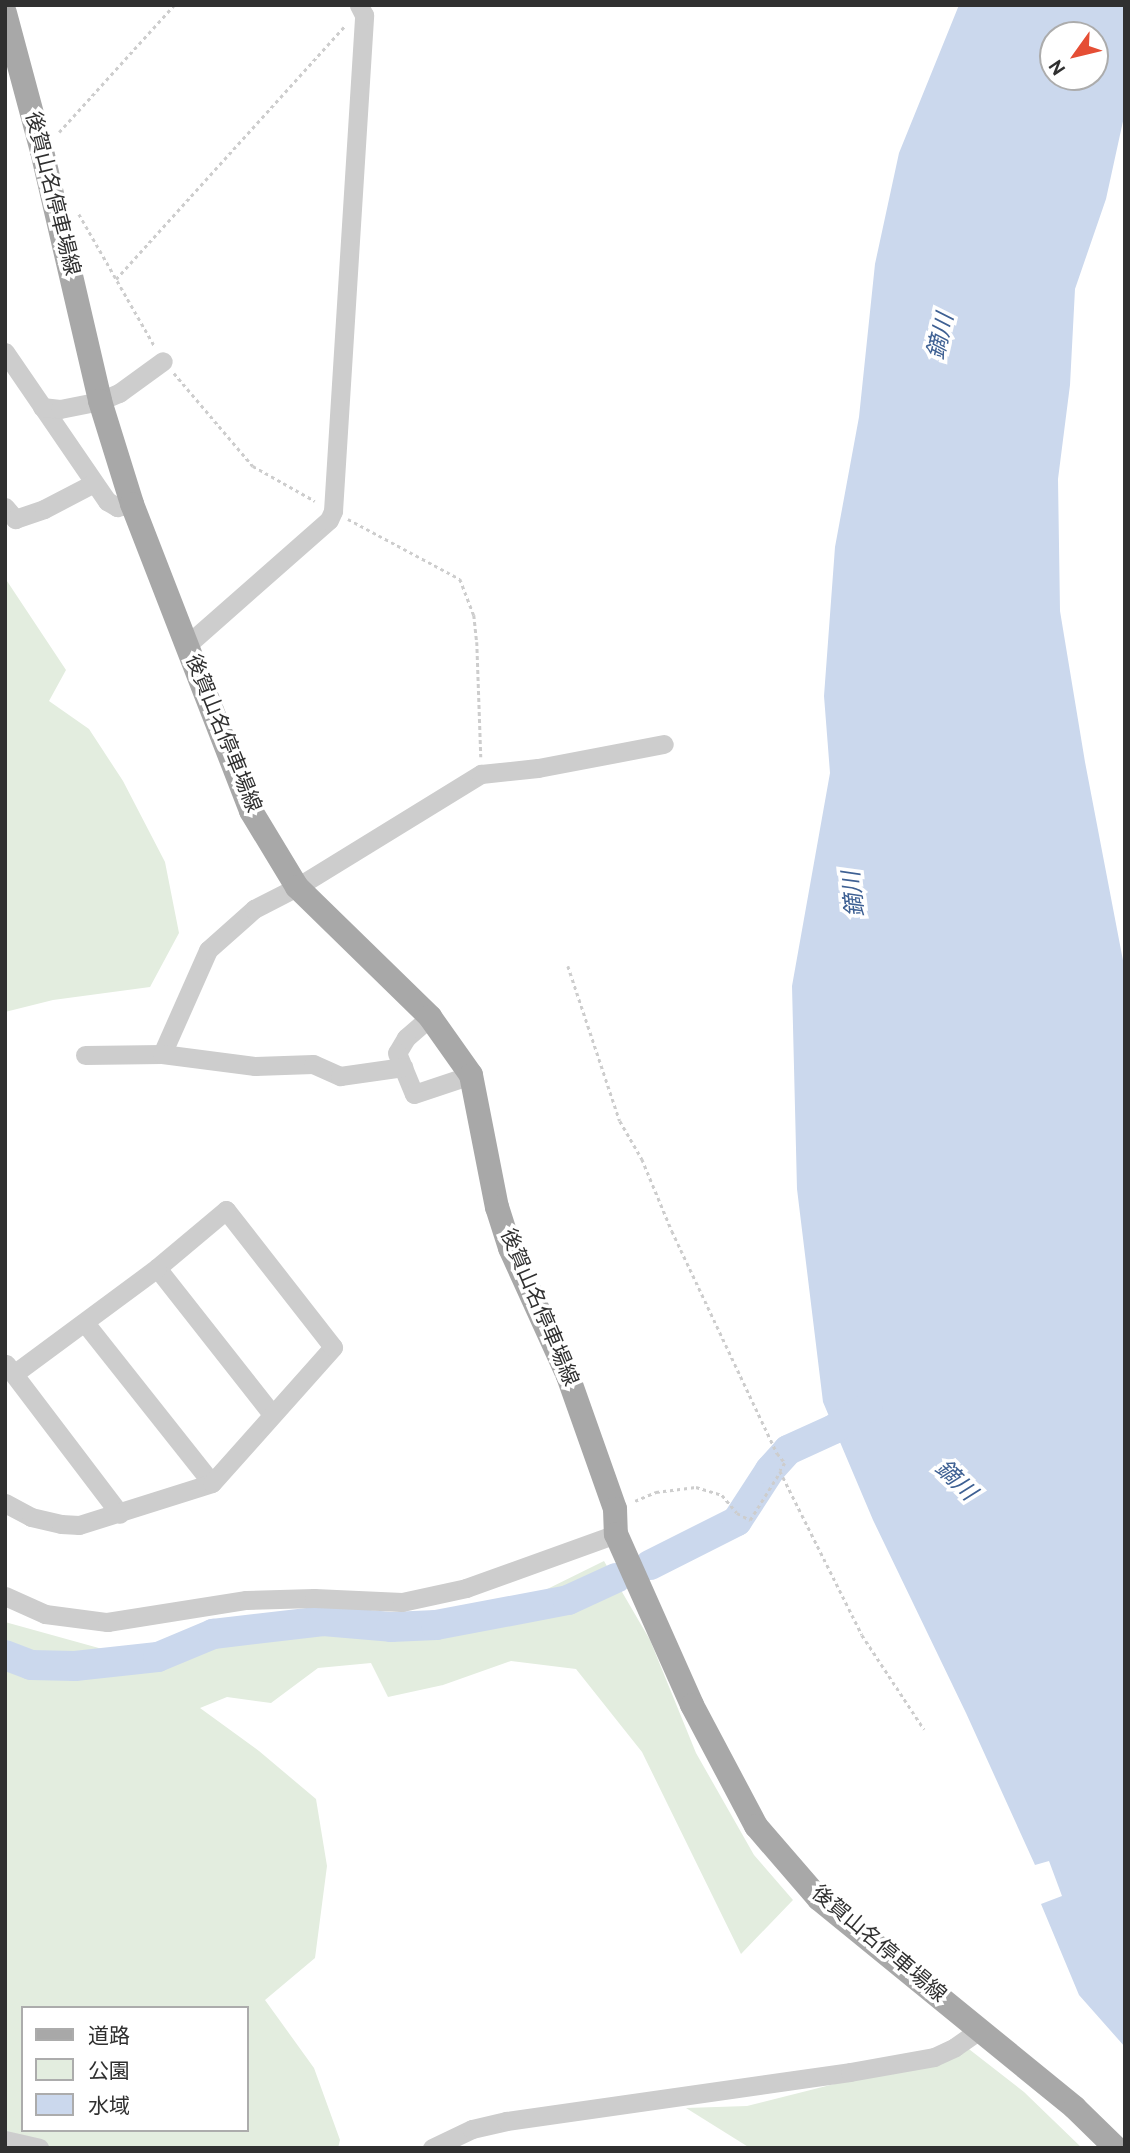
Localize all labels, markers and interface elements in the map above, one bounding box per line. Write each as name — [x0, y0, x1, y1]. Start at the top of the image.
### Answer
north arrow — [1039, 21, 1109, 91]
text: N — [1044, 54, 1072, 79]
street label: 後賀山名停車場線 — [18, 109, 84, 279]
water label: 鏑川 — [924, 311, 962, 363]
street label: 後賀山名停車場線 — [179, 651, 265, 817]
water label: 鏑川 — [840, 870, 872, 918]
street label: 後賀山名停車場線 — [494, 1226, 582, 1390]
water label: 鏑川 — [928, 1456, 980, 1508]
street label: 後賀山名停車場線 — [806, 1881, 950, 2009]
legend — [21, 2006, 248, 2132]
text: 道路 — [88, 2024, 130, 2051]
text: 公園 — [88, 2059, 130, 2086]
text: 水域 — [88, 2094, 130, 2121]

